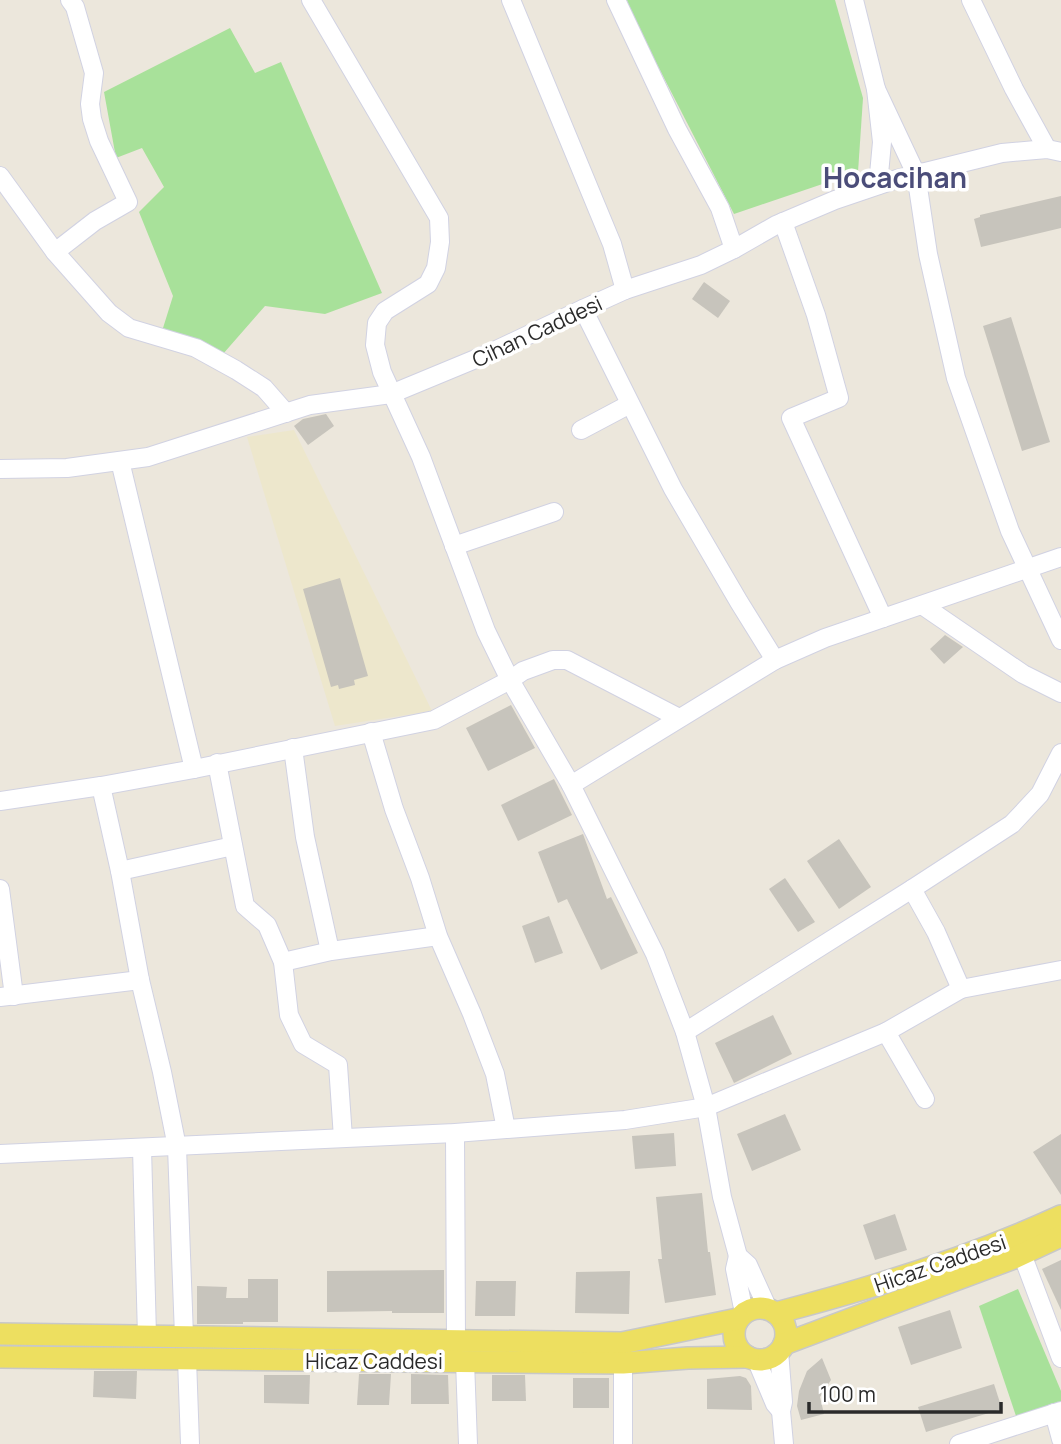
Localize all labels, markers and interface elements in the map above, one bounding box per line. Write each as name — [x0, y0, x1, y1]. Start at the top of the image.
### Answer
district label: Hocacihan — [823, 158, 967, 196]
street label: Cihan Caddesi — [467, 289, 607, 373]
street label: Hicaz Caddesi — [870, 1227, 1010, 1299]
street label: Hicaz Caddesi — [305, 1347, 443, 1375]
scale bar — [809, 1370, 1002, 1414]
text: 100 m — [820, 1380, 876, 1408]

